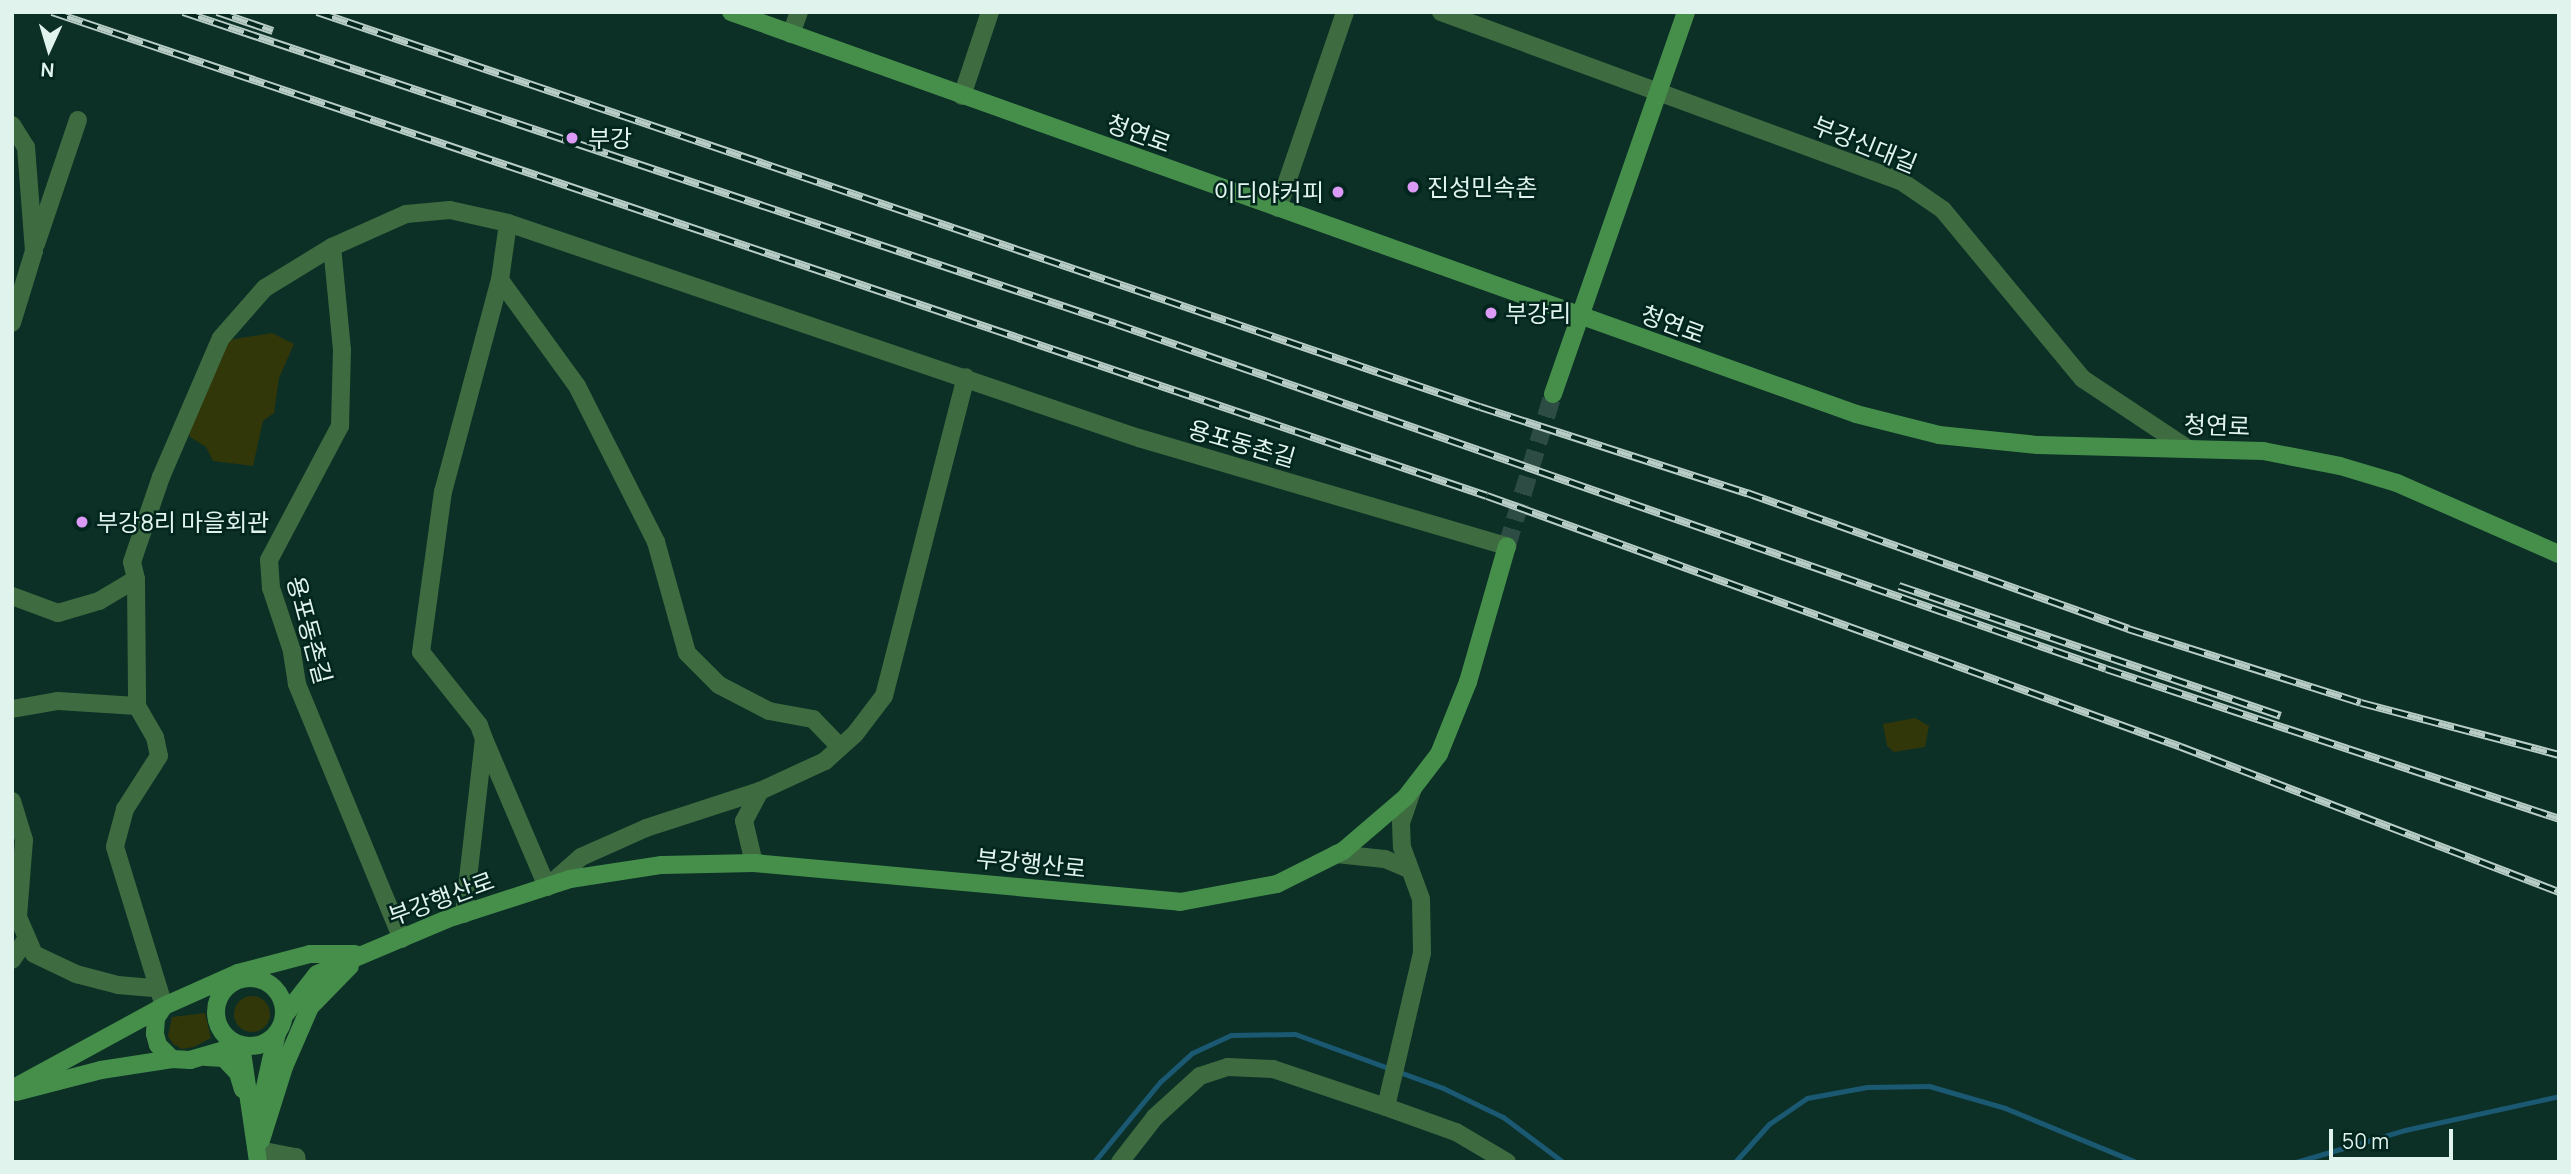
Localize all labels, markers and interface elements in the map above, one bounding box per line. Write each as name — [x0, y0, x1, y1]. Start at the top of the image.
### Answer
north arrow — [14, 14, 84, 84]
text: N — [40, 57, 55, 83]
street label: 청연로 — [1103, 108, 1175, 158]
street label: 부강신대길 — [1808, 110, 1922, 178]
place label: 부강 — [588, 124, 632, 152]
marker: 부강 — [562, 128, 582, 148]
place label: 진성민속촌 — [1427, 173, 1537, 201]
place label: 이디야커피 — [1214, 178, 1324, 206]
marker: 진성민속촌 — [1405, 179, 1421, 195]
marker: 이디야커피 — [1330, 184, 1346, 200]
place label: 부강리 — [1505, 299, 1571, 327]
street label: 청연로 — [1637, 299, 1709, 349]
marker: 부강리 — [1483, 305, 1499, 321]
street label: 청연로 — [2183, 409, 2251, 441]
street label: 용포동촌길 — [1185, 414, 1299, 472]
place label: 부강8리 마을회관 — [96, 508, 269, 536]
marker: 부강8리 마을회관 — [74, 514, 90, 530]
street label: 용포동촌길 — [282, 573, 338, 687]
street label: 부강행산로 — [975, 843, 1087, 883]
street label: 부강행산로 — [384, 866, 498, 930]
scale bar — [2333, 1114, 2457, 1158]
text: 50 m — [2342, 1127, 2389, 1155]

